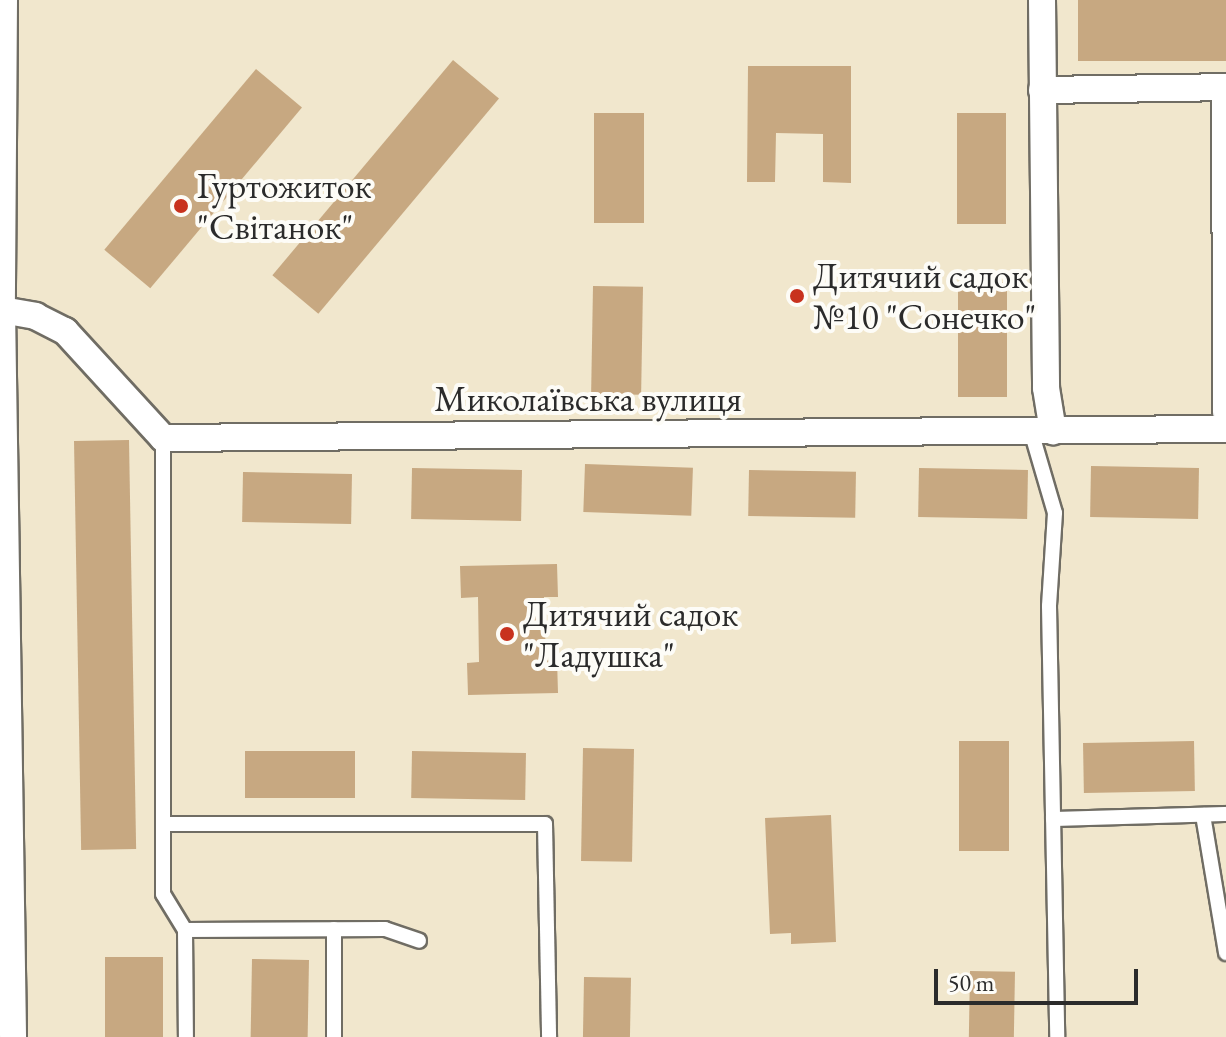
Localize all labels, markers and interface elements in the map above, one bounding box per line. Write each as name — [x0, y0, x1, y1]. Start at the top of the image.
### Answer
place label: Гуртожиток "Світанок" — [197, 163, 372, 248]
marker: Гуртожиток "Світанок" — [172, 197, 190, 215]
place label: Дитячий садок №10 "Сонечко" — [813, 253, 1036, 338]
marker: Дитячий садок №10 "Сонечко" — [788, 287, 806, 305]
street label: Миколаївська вулиця — [434, 377, 742, 421]
place label: Дитячий садок "Ладушка" — [523, 591, 739, 676]
marker: Дитячий садок "Ладушка" — [498, 625, 516, 643]
scale bar — [938, 953, 1142, 1003]
text: 50 m — [948, 967, 995, 998]

